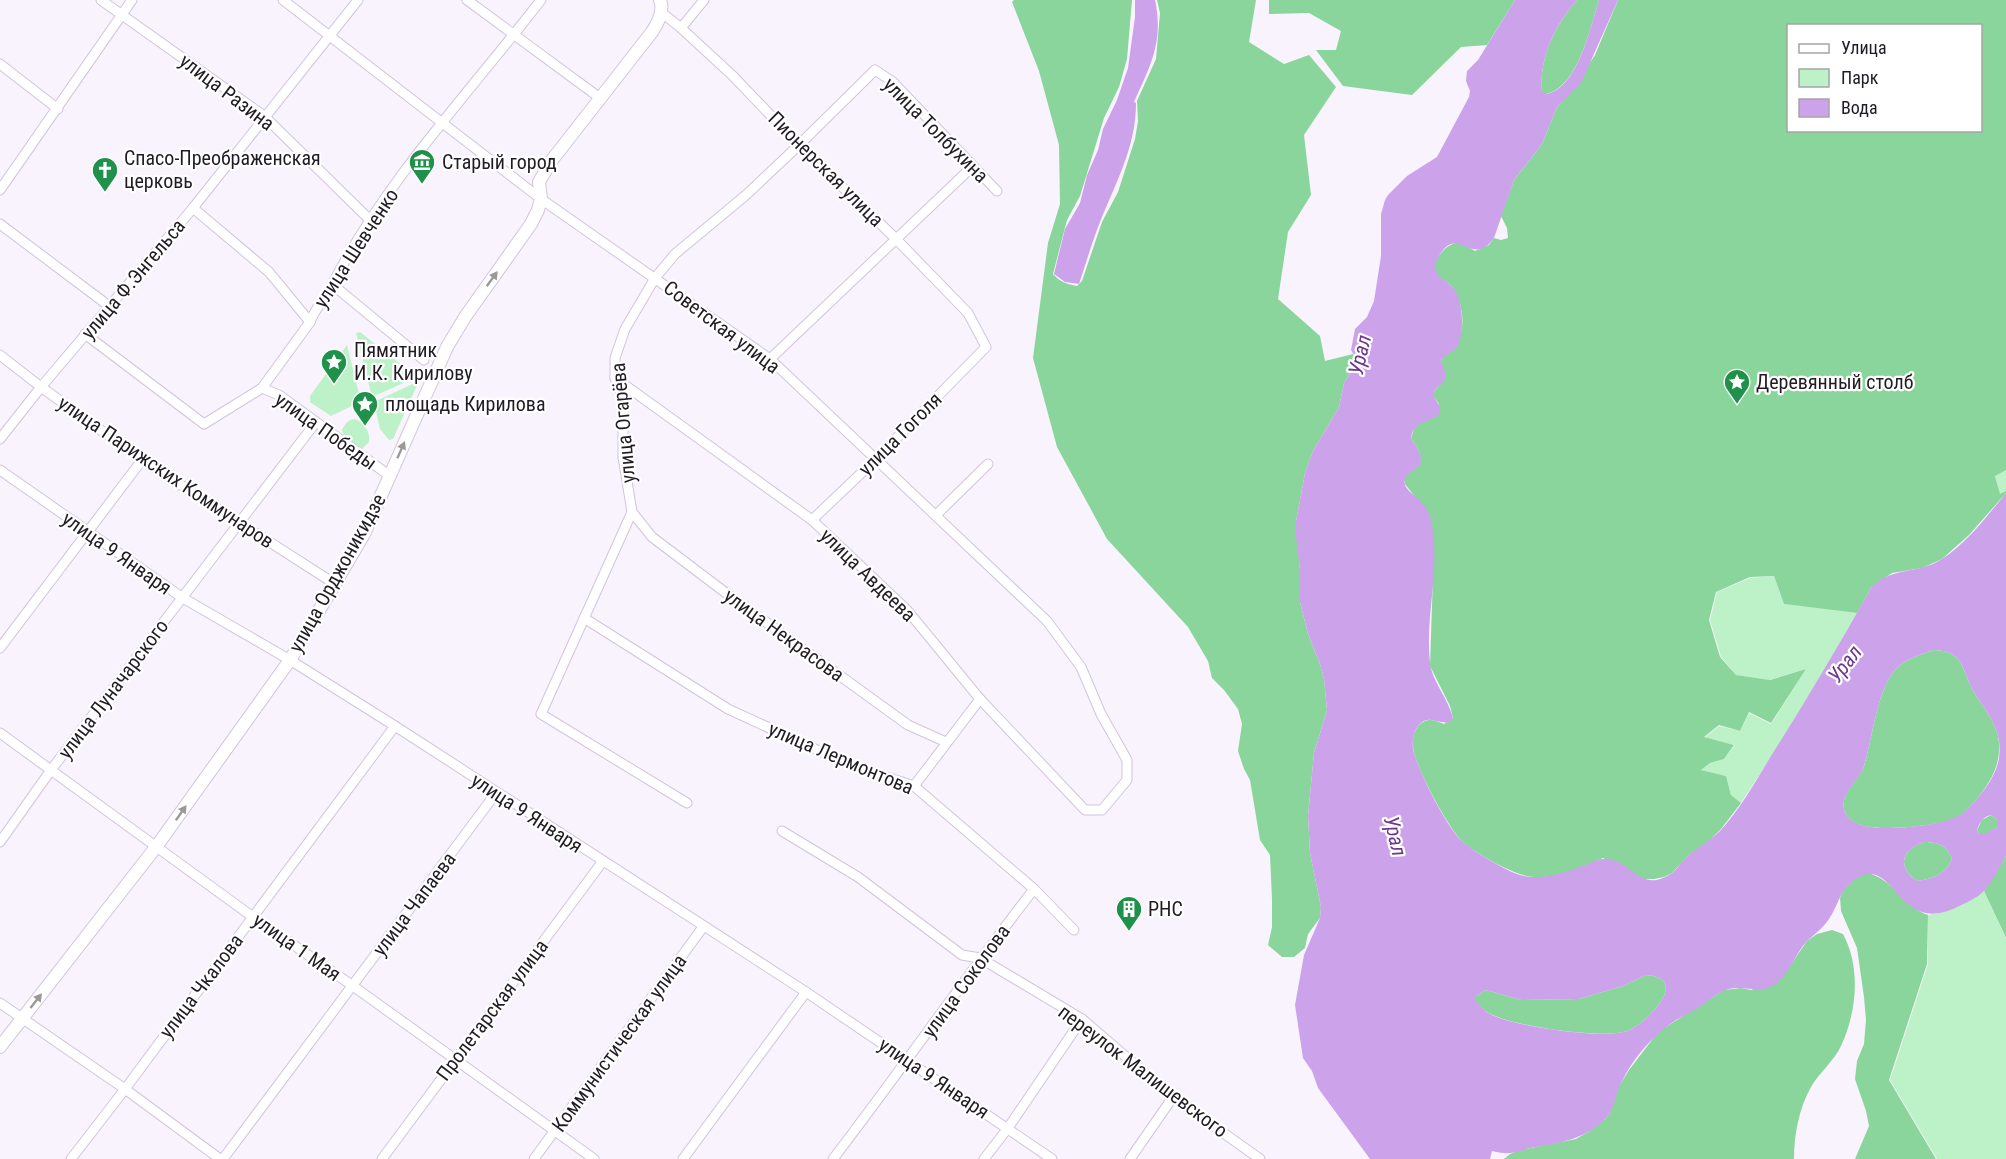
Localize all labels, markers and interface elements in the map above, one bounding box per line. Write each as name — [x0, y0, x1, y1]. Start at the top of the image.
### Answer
legend — [1787, 24, 1982, 132]
text: Улица — [1841, 37, 1887, 58]
street label: улица Разина — [175, 49, 279, 135]
text: Парк — [1841, 67, 1879, 88]
street label: улица Толбухина — [878, 72, 994, 188]
text: Вода — [1841, 97, 1878, 118]
street label: Пионерская улица — [763, 106, 889, 232]
place label: Спасо-Преображенская церковь — [124, 146, 321, 193]
museum icon: Старый город — [407, 147, 437, 185]
place label: Старый город — [442, 150, 557, 174]
church icon: Спасо-Преображенская церковь — [90, 155, 120, 193]
street label: улица Шевченко — [309, 184, 403, 312]
street label: улица Ф.Энгельса — [76, 214, 190, 344]
one-way arrow — [486, 271, 498, 287]
street label: Советская улица — [659, 275, 785, 379]
water label: Урал — [1344, 333, 1376, 377]
place label: Пямятник И.К. Кирилову — [354, 338, 473, 385]
place icon: Пямятник И.К. Кирилову — [319, 347, 349, 385]
street label: улица Огарёва — [606, 362, 640, 484]
place icon: Деревянный столб — [1722, 367, 1752, 405]
place label: Деревянный столб — [1756, 370, 1913, 394]
street label: улица Победы — [270, 387, 382, 475]
street label: улица Гоголя — [853, 387, 947, 481]
place icon: площадь Кирилова — [350, 389, 380, 427]
street label: улица Парижских Коммунаров — [53, 391, 279, 553]
place label: площадь Кирилова — [385, 392, 545, 416]
one-way arrow — [396, 441, 406, 459]
street label: улица Орджоникидзе — [283, 489, 391, 657]
street label: улица 9 Января — [58, 506, 176, 600]
street label: улица Авдеева — [815, 523, 921, 627]
street label: улица Некрасова — [719, 583, 849, 687]
street label: улица Луначарского — [53, 615, 173, 763]
water label: Урал — [1823, 641, 1867, 687]
street label: улица Лермонтова — [765, 717, 917, 799]
street label: улица 9 Января — [467, 768, 587, 858]
one-way arrow — [175, 806, 187, 822]
water label: Урал — [1379, 814, 1411, 858]
street label: улица Чапаева — [367, 848, 461, 960]
building icon: РНС — [1114, 894, 1144, 932]
place label: РНС — [1148, 897, 1183, 921]
street label: улица 1 Мая — [248, 908, 346, 986]
street label: улица Соколова — [917, 920, 1015, 1042]
street label: улица Чкалова — [154, 929, 248, 1043]
street label: Пролетарская улица — [431, 935, 553, 1085]
street label: Коммунистическая улица — [547, 950, 691, 1136]
one-way arrow — [30, 993, 43, 1009]
street label: переулок Малишевского — [1054, 1000, 1232, 1142]
street label: улица 9 Января — [874, 1032, 994, 1124]

